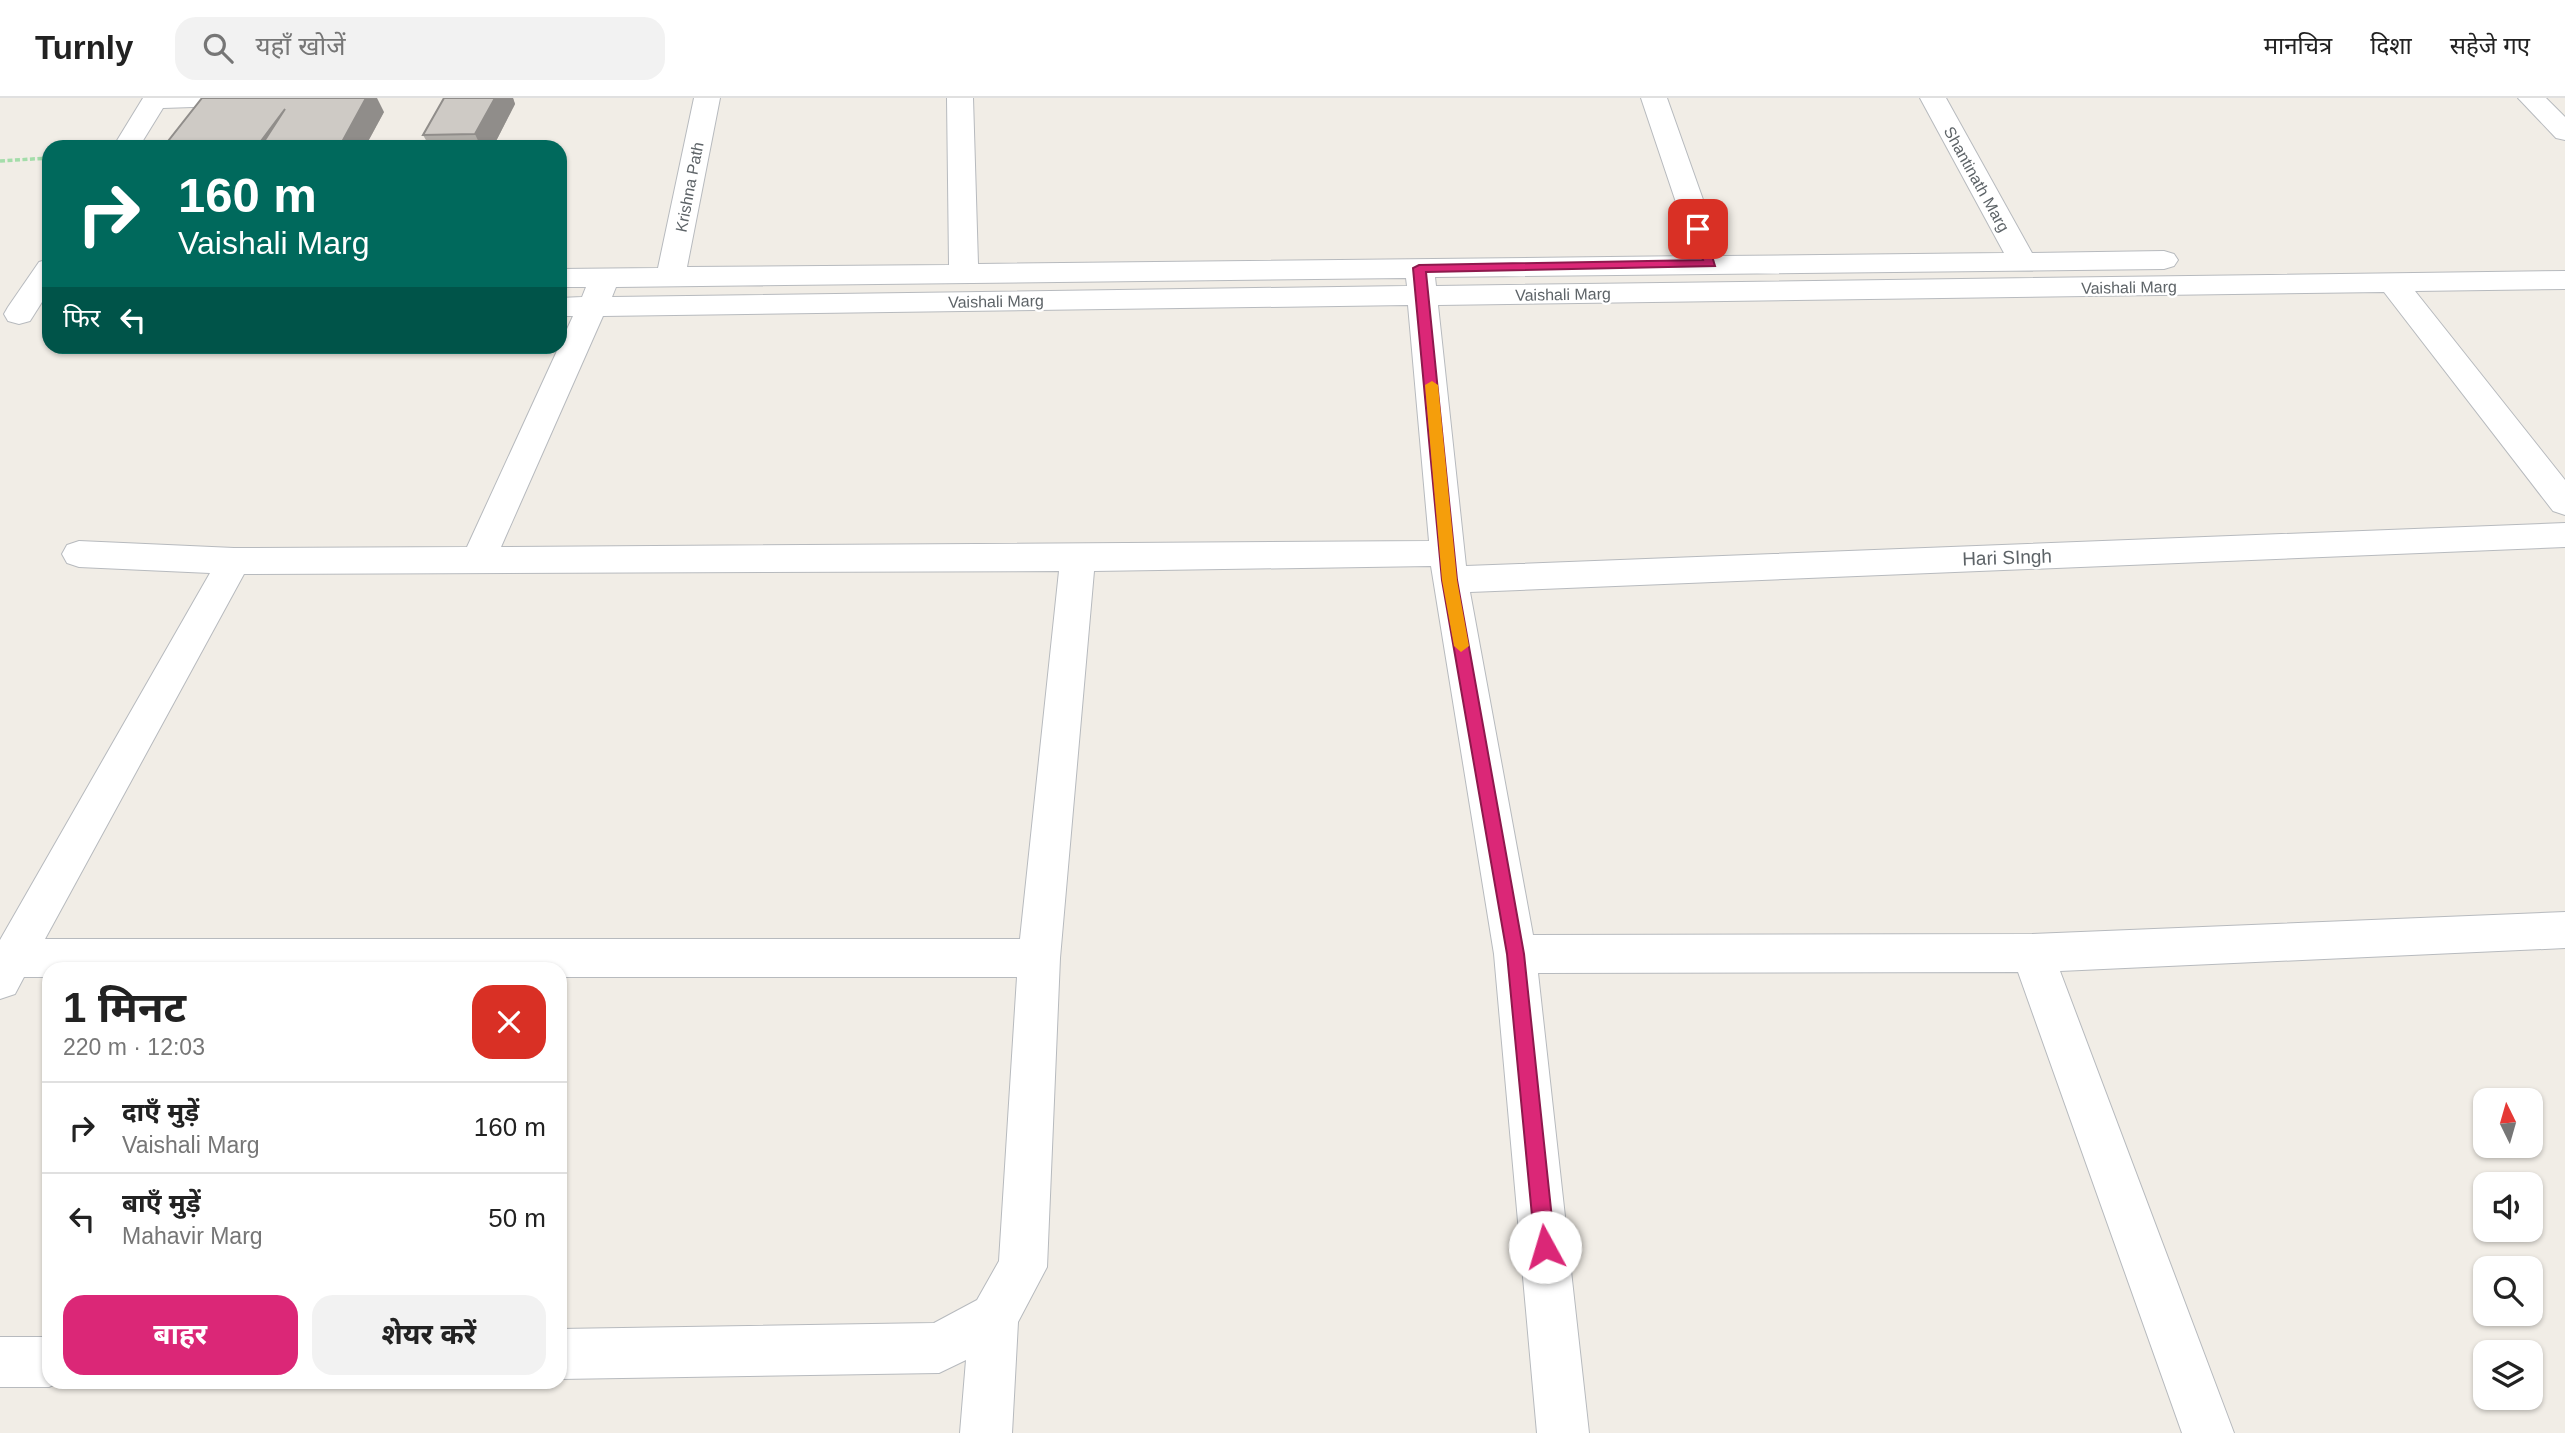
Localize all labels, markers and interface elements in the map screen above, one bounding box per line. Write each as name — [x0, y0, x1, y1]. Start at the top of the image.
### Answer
search box — [175, 17, 665, 80]
text: Turnly — [35, 29, 133, 66]
icon: search — [199, 29, 237, 67]
text: यहाँ खोजें — [255, 31, 346, 61]
text: मानचित्र — [2264, 32, 2332, 59]
text: दिशा — [2370, 32, 2412, 59]
text: सहेजे गए — [2450, 32, 2530, 59]
street label: Shantinath Marg — [1941, 124, 2012, 235]
street label: Krishna Path — [672, 141, 707, 234]
icon: right — [63, 168, 154, 259]
text: 160 m — [178, 168, 317, 222]
pin — [1668, 199, 1728, 259]
icon: arrive — [1679, 210, 1717, 248]
text: Vaishali Marg — [178, 225, 369, 261]
street label: Vaishali Marg — [2081, 278, 2177, 297]
street label: Vaishali Marg — [1515, 285, 1611, 304]
street label: Vaishali Marg — [948, 292, 1044, 311]
icon: left — [114, 301, 152, 339]
text: फिर — [63, 303, 100, 333]
street label: Hari SIngh — [1962, 545, 2052, 570]
text: 1 मिनट — [63, 984, 186, 1031]
button: close — [472, 985, 546, 1059]
text: 220 m · 12:03 — [63, 1034, 205, 1060]
north arrow — [2473, 1088, 2543, 1158]
map controls — [2473, 1088, 2543, 1410]
text: दाएँ मुड़ें — [122, 1097, 199, 1127]
icon: right — [63, 1109, 101, 1147]
text: 160 m — [474, 1112, 546, 1142]
text: Vaishali Marg — [122, 1132, 260, 1158]
button: sound — [2473, 1172, 2543, 1242]
text: बाएँ मुड़ें — [122, 1188, 201, 1218]
icon: left — [63, 1200, 101, 1238]
text: 50 m — [488, 1203, 546, 1233]
position arrow — [1508, 1210, 1582, 1284]
text: Mahavir Marg — [122, 1223, 263, 1249]
button: search — [2473, 1256, 2543, 1326]
button: बाहर — [63, 1295, 298, 1375]
button: शेयर करें — [312, 1295, 546, 1375]
button: layers — [2473, 1340, 2543, 1410]

